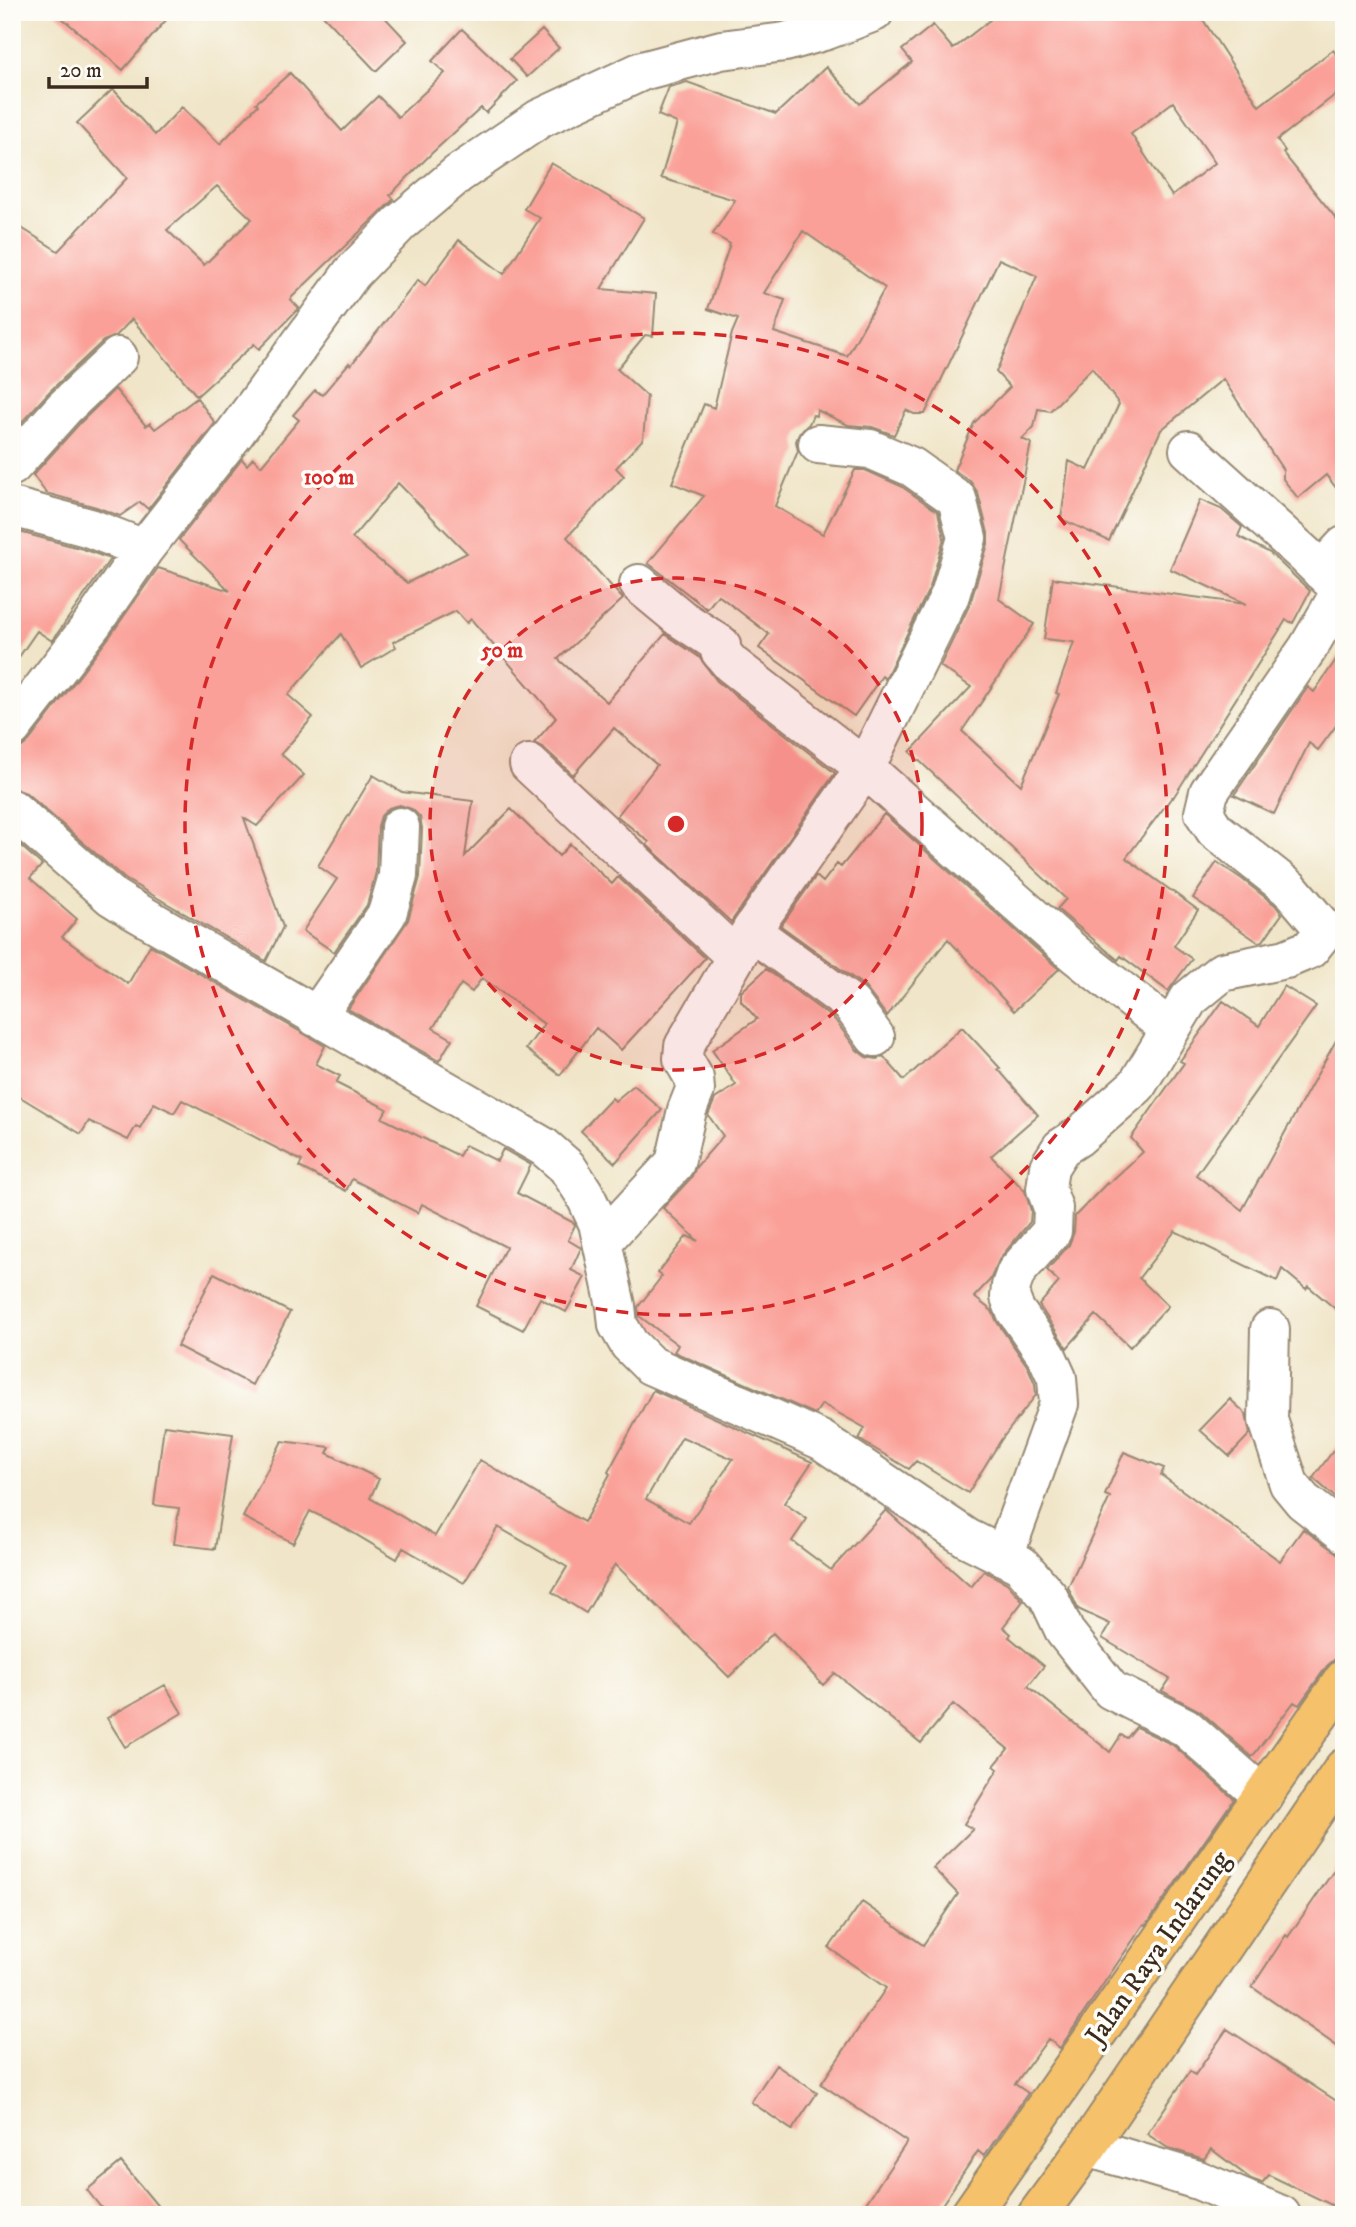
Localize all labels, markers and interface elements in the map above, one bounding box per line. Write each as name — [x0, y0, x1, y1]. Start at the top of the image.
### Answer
scale bar — [49, 46, 147, 90]
text: 20 m — [60, 58, 102, 84]
text: 100 m — [304, 465, 354, 491]
text: 50 m — [480, 638, 523, 664]
centre of rings — [664, 812, 688, 836]
street label: Jalan Raya Indarung — [1076, 1844, 1238, 2054]

